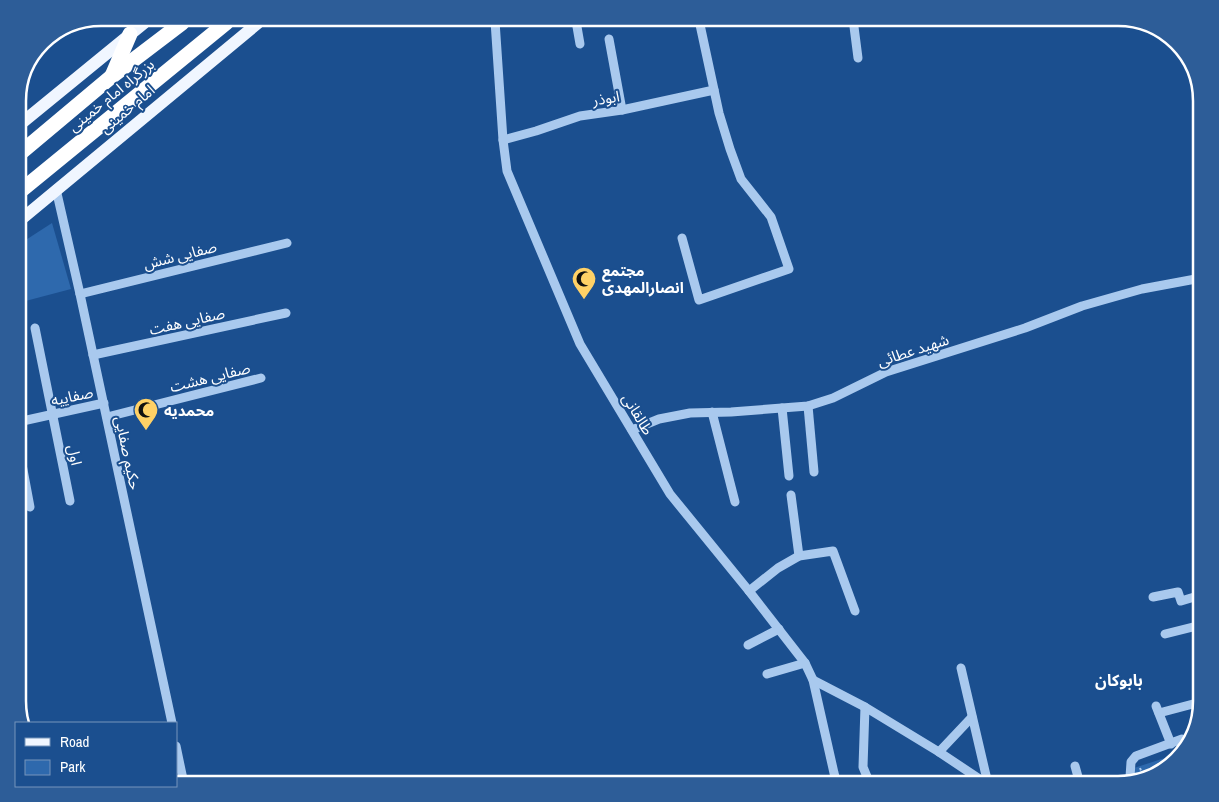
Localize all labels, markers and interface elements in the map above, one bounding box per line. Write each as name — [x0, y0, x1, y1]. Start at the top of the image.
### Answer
street label: بزرگراه امام خمینی — [64, 55, 158, 135]
street label: امام خمینی — [96, 81, 158, 137]
street label: ابوذر — [590, 85, 621, 111]
street label: صفایی شش — [141, 236, 219, 274]
place label: مجتمع انصارالمهدی — [602, 260, 684, 298]
mosque icon: مجتمع انصارالمهدی — [571, 266, 597, 300]
street label: صفایی هفت — [147, 302, 227, 340]
street label: شهید عطائی — [875, 329, 952, 371]
street label: صفایی هشت — [168, 357, 252, 397]
street label: صفاییه — [49, 381, 95, 411]
street label: طالقانی — [617, 389, 659, 439]
mosque icon: محمدیه — [133, 397, 159, 431]
place label: محمدیه — [164, 400, 214, 421]
street label: حکیم صفایی — [109, 414, 146, 492]
street label: اول — [63, 443, 87, 467]
district label: بابوکان — [1095, 669, 1143, 691]
legend — [15, 722, 178, 787]
text: Road — [60, 731, 89, 752]
text: Park — [60, 756, 86, 777]

